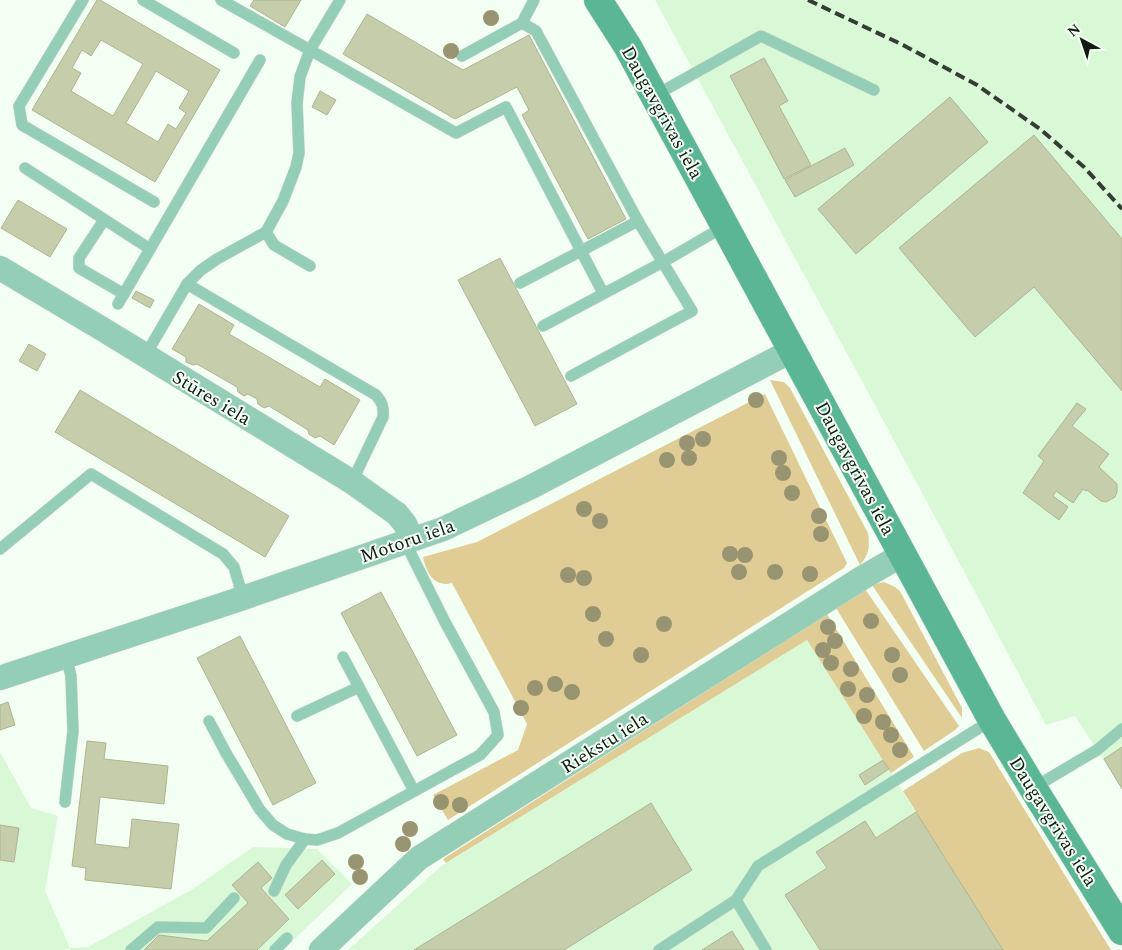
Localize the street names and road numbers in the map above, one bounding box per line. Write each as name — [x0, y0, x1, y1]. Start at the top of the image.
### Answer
street label: Daugavgrīvas iela — [613, 41, 711, 185]
street label: Stūres iela — [166, 363, 257, 434]
street label: Daugavgrīvas iela — [807, 396, 903, 542]
street label: Motoru iela — [356, 511, 459, 571]
street label: Riekstu iela — [556, 705, 655, 782]
street label: Daugavgrīvas iela — [1001, 751, 1105, 893]

